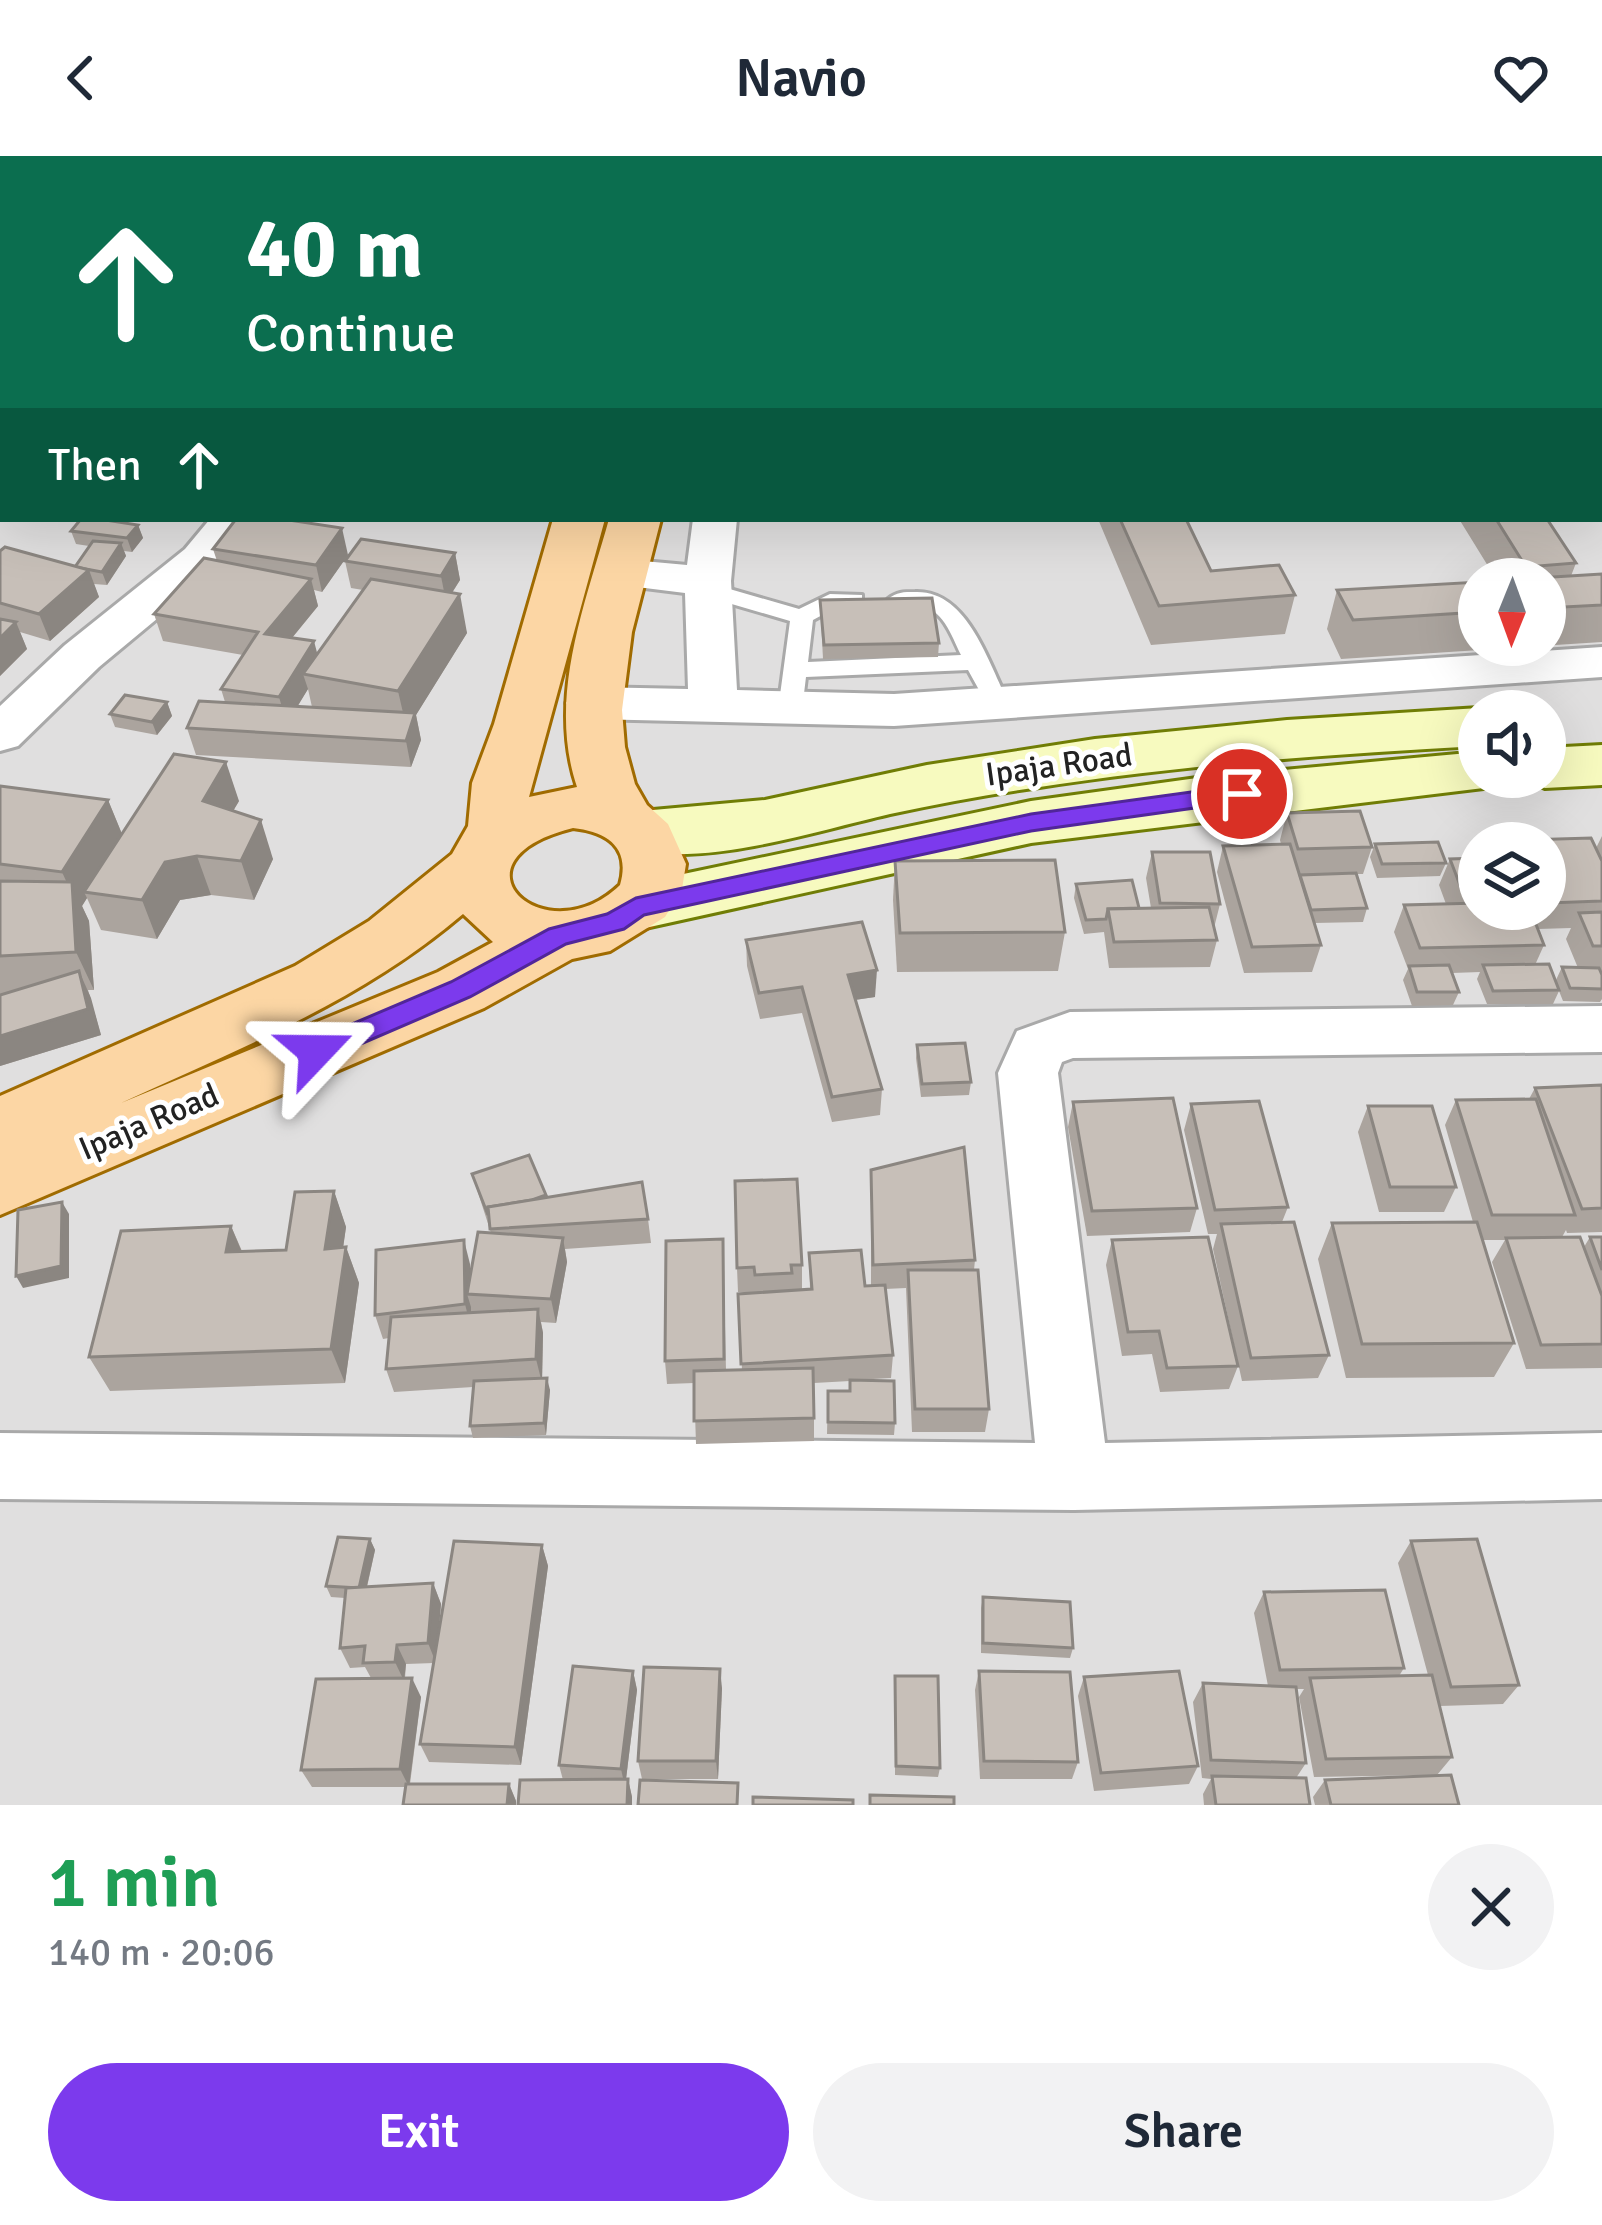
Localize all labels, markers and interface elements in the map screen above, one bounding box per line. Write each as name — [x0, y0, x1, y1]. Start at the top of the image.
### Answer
icon: back — [48, 45, 114, 111]
text: Navio — [735, 45, 867, 112]
icon: heart — [1488, 45, 1554, 111]
text: 40 m — [246, 197, 423, 301]
icon: ahead — [48, 204, 204, 360]
text: Continue — [246, 300, 456, 367]
icon: ahead — [166, 432, 232, 498]
text: Then — [48, 438, 142, 493]
north arrow — [1458, 558, 1566, 666]
map controls — [1458, 558, 1566, 930]
button: sound — [1458, 690, 1566, 798]
street label: Ipaja Road — [983, 734, 1135, 796]
pin — [1191, 743, 1293, 845]
icon: arrive — [1209, 761, 1275, 827]
button: layers — [1458, 822, 1566, 930]
position arrow — [253, 988, 379, 1114]
street label: Ipaja Road — [73, 1074, 225, 1170]
text: 1 min — [48, 1838, 220, 1927]
button: close — [1428, 1844, 1554, 1970]
text: 140 m · 20:06 — [48, 1928, 275, 1976]
button: Exit — [48, 2063, 789, 2201]
button: Share — [813, 2063, 1554, 2201]

